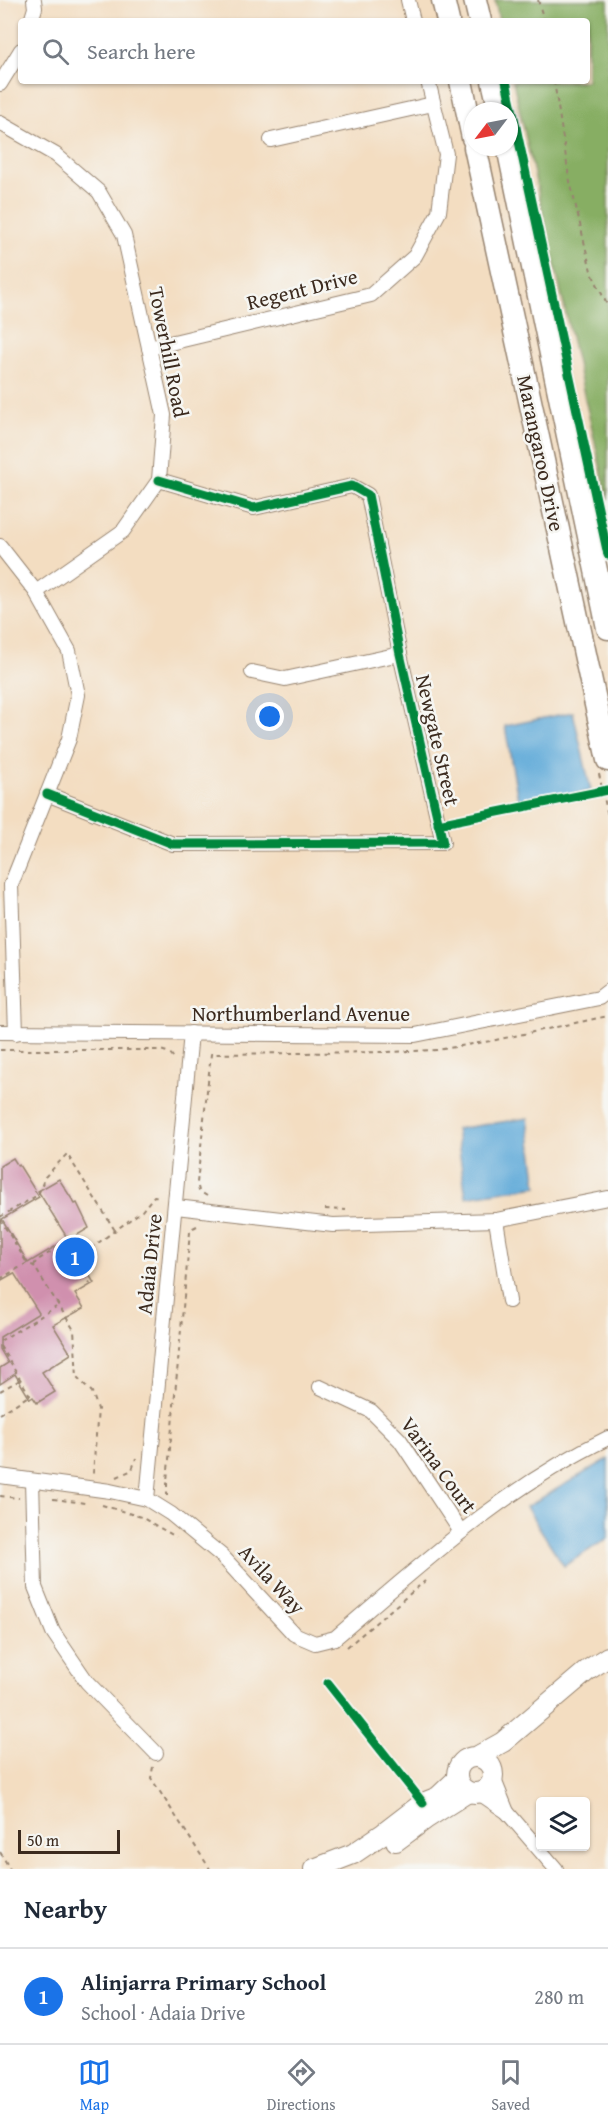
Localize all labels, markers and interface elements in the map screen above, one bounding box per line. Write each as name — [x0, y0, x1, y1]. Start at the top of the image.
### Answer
search box — [18, 18, 590, 84]
icon: search — [39, 35, 72, 68]
text: Search here — [87, 35, 196, 67]
north arrow — [464, 102, 518, 156]
street label: Regent Drive — [243, 260, 361, 318]
street label: Towerhill Road — [141, 284, 197, 421]
street label: Marangaroo Drive — [509, 372, 573, 534]
street label: Newgate Street — [408, 671, 468, 809]
your location — [255, 702, 284, 731]
street label: Northumberland Avenue — [192, 998, 410, 1029]
street label: Adaia Drive — [128, 1212, 170, 1316]
pin: 1 — [56, 1234, 94, 1280]
street label: Varina Court — [393, 1410, 485, 1520]
street label: Avila Way — [231, 1537, 313, 1621]
map controls — [536, 1797, 590, 1851]
button: layers — [536, 1797, 590, 1851]
scale bar — [18, 1827, 120, 1854]
text: 50 m — [27, 1828, 59, 1852]
text: Nearby — [24, 1889, 107, 1928]
text: Alinjarra Primary School — [81, 1966, 326, 1998]
text: 1 — [38, 1982, 49, 2011]
text: 280 m — [534, 1982, 584, 2011]
text: School · Adaia Drive — [81, 1998, 245, 2027]
tab: Map — [78, 2056, 111, 2116]
tab: Directions — [267, 2056, 336, 2116]
tab: Saved — [491, 2056, 530, 2116]

